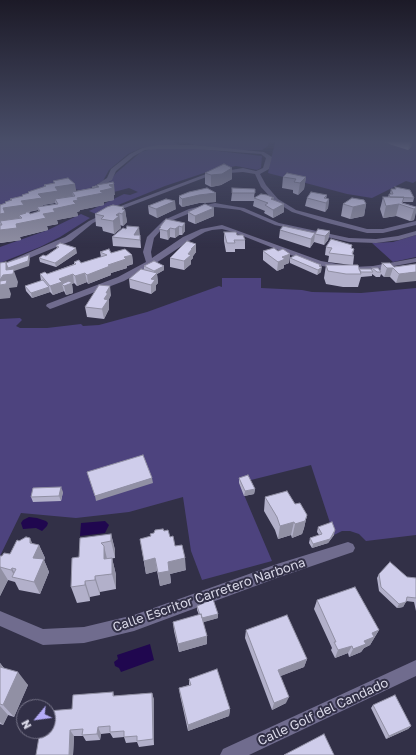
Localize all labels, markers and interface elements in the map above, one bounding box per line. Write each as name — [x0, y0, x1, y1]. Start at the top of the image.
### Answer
street label: Calle Escritor Carretero Narbona — [111, 555, 307, 635]
street label: Calle Golf del Candado — [255, 675, 391, 749]
north arrow — [16, 699, 56, 739]
text: N — [18, 718, 34, 731]

